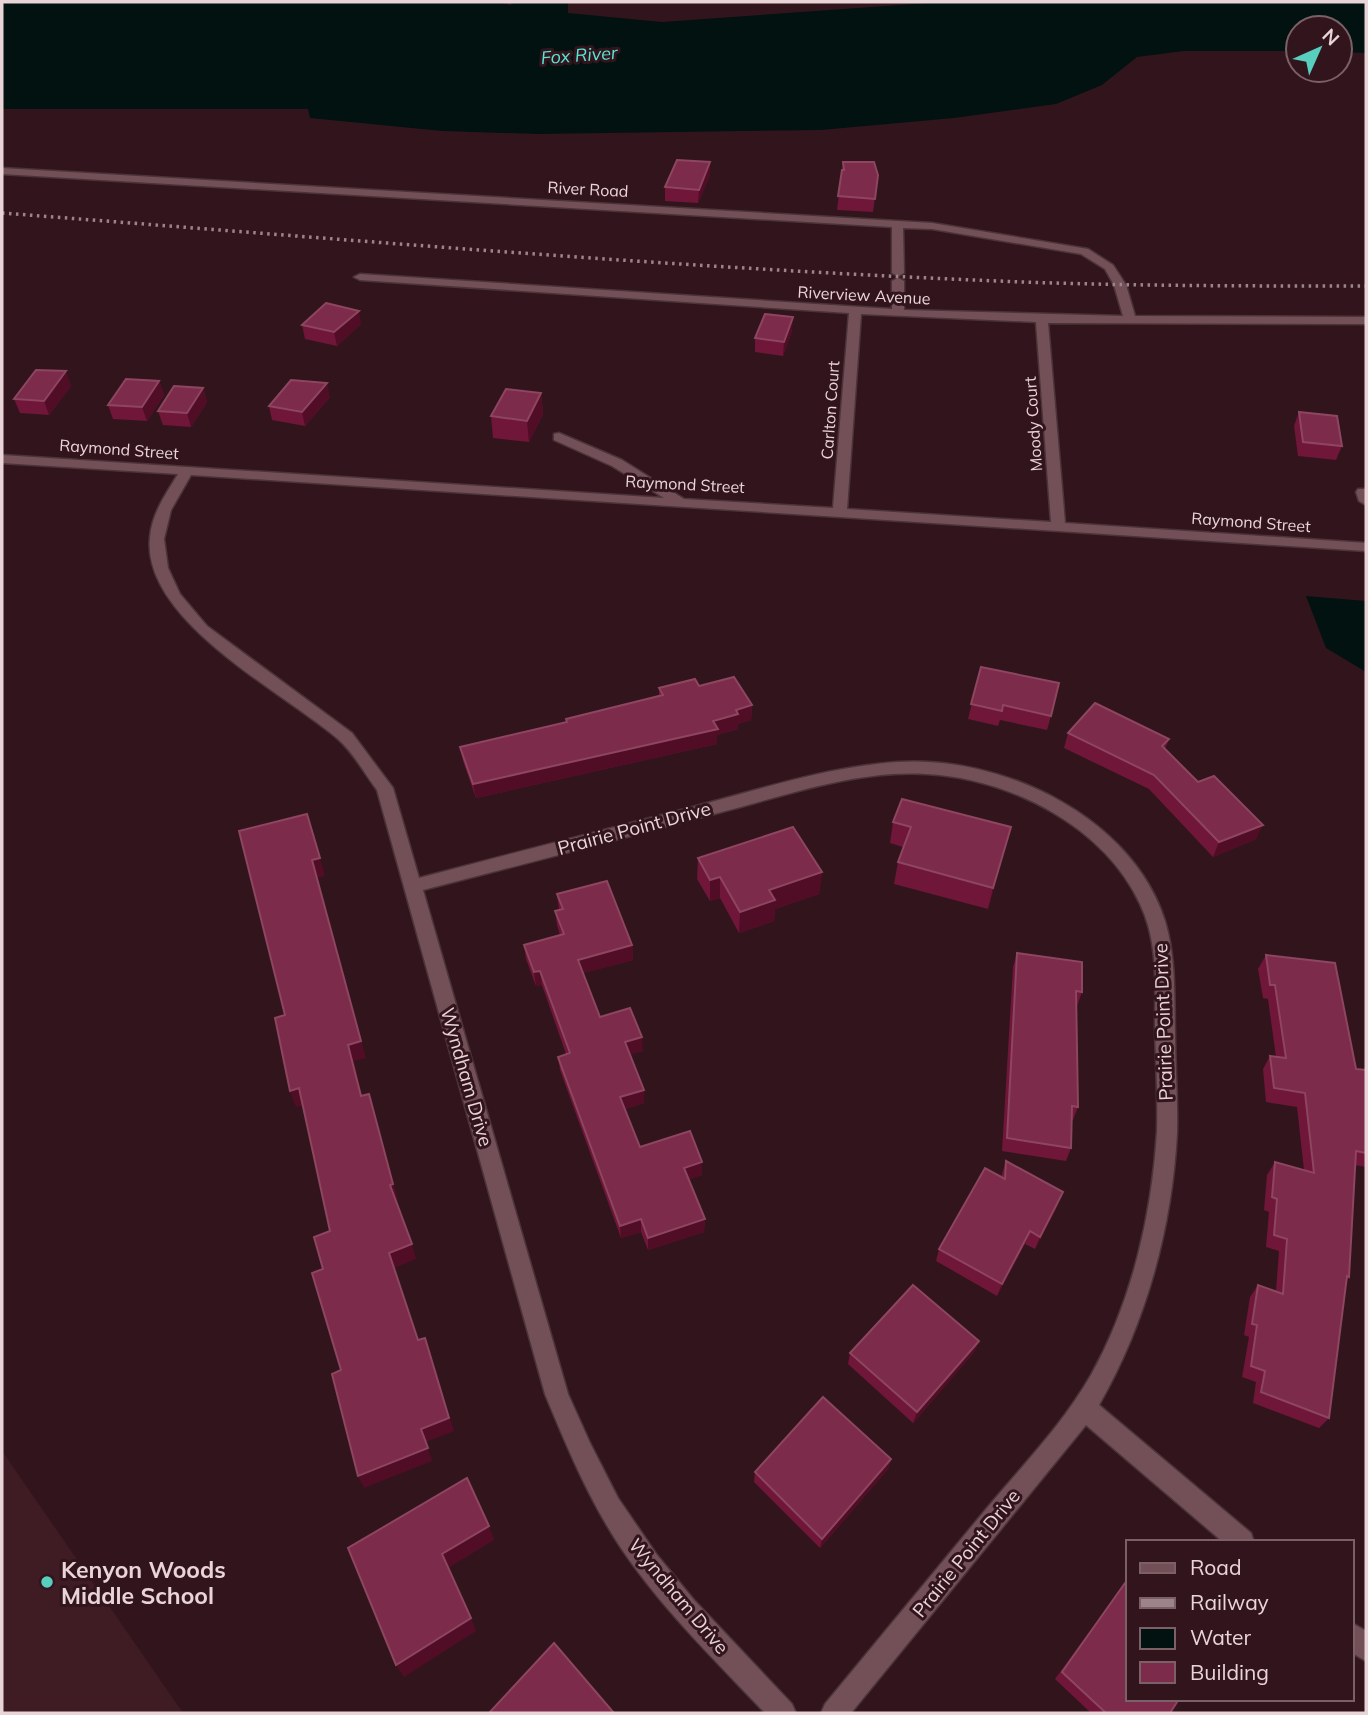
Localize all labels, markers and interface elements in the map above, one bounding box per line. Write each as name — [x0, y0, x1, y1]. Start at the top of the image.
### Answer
north arrow — [1284, 14, 1354, 84]
text: N — [1317, 23, 1345, 51]
water label: Fox River — [540, 41, 620, 69]
street label: River Road — [547, 177, 629, 201]
street label: Riverview Avenue — [797, 282, 931, 308]
street label: Carlton Court — [817, 360, 843, 460]
street label: Moody Court — [1020, 376, 1046, 472]
street label: Raymond Street — [59, 435, 180, 463]
street label: Raymond Street — [625, 471, 746, 497]
street label: Raymond Street — [1191, 508, 1312, 536]
street label: Prairie Point Drive — [555, 796, 713, 860]
street label: Prairie Point Drive — [1148, 943, 1178, 1101]
street label: Wyndham Drive — [436, 1005, 498, 1149]
street label: Prairie Point Drive — [907, 1484, 1025, 1622]
street label: Wyndham Drive — [624, 1533, 734, 1659]
legend — [1126, 1540, 1354, 1701]
text: Road — [1190, 1554, 1241, 1580]
place label: Kenyon Woods Middle School — [61, 1555, 226, 1610]
marker: Kenyon Woods Middle School — [39, 1574, 55, 1590]
text: Railway — [1190, 1589, 1269, 1615]
text: Water — [1190, 1624, 1251, 1650]
text: Building — [1190, 1659, 1269, 1685]

